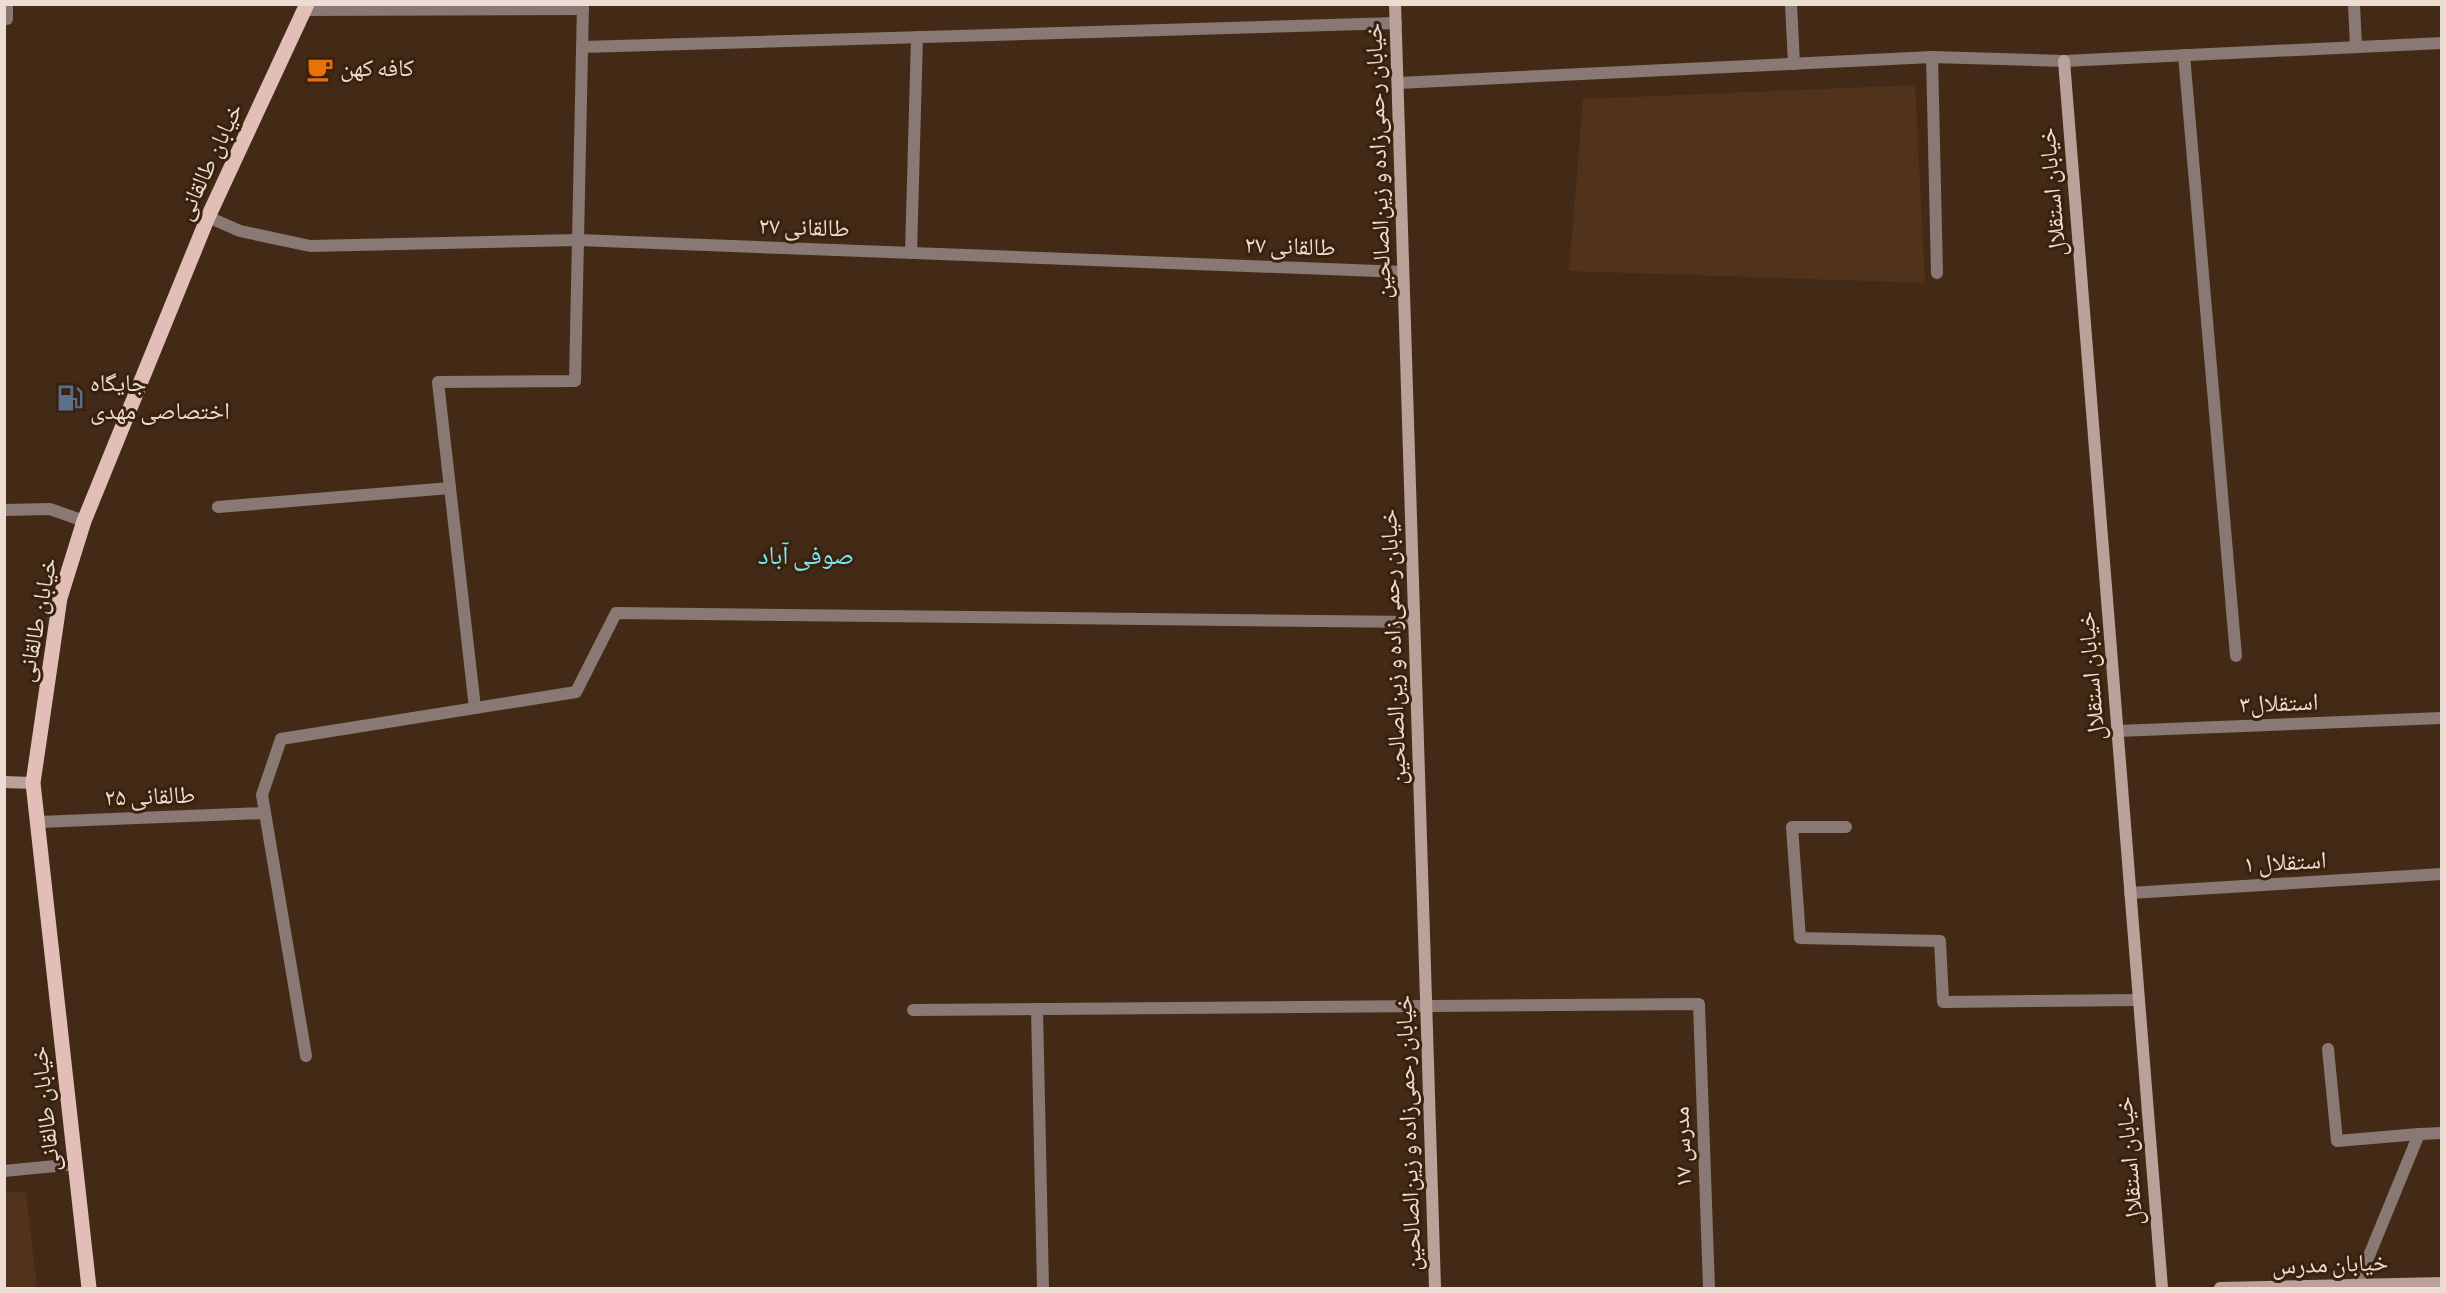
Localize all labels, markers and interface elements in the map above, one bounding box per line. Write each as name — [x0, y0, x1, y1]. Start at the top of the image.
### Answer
street label: خیابان رحمی‌زاده و زین‌الصالحین — [1362, 22, 1397, 299]
cafe icon: کافه کهن — [305, 54, 335, 84]
place label: کافه کهن — [340, 57, 414, 82]
street label: خیابان طالقانی — [172, 100, 248, 225]
street label: خیابان استقلال — [2035, 127, 2072, 257]
street label: طالقانی ۲۷ — [758, 214, 850, 243]
street label: طالقانی ۲۷ — [1244, 233, 1336, 262]
place label: جایگاه اختصاصی مهدی — [90, 372, 230, 425]
fuel station icon: جایگاه اختصاصی مهدی — [55, 383, 85, 413]
street label: خیابان رحمی‌زاده و زین‌الصالحین — [1377, 508, 1412, 785]
district label: صوفی آباد — [758, 542, 854, 571]
street label: خیابان طالقانی — [14, 556, 63, 684]
street label: خیابان استقلال — [2074, 611, 2111, 741]
street label: استقلال۳ — [2239, 691, 2319, 718]
street label: طالقانی ۲۵ — [104, 783, 196, 812]
street label: استقلال ۱ — [2243, 849, 2327, 878]
street label: خیابان رحمی‌زاده و زین‌الصالحین — [1392, 994, 1427, 1271]
street label: خیابان طالقانی — [27, 1045, 66, 1173]
street label: خیابان استقلال — [2112, 1096, 2149, 1226]
street label: مدرس ۱۷ — [1670, 1106, 1697, 1188]
street label: خیابان مدرس — [2271, 1251, 2389, 1280]

